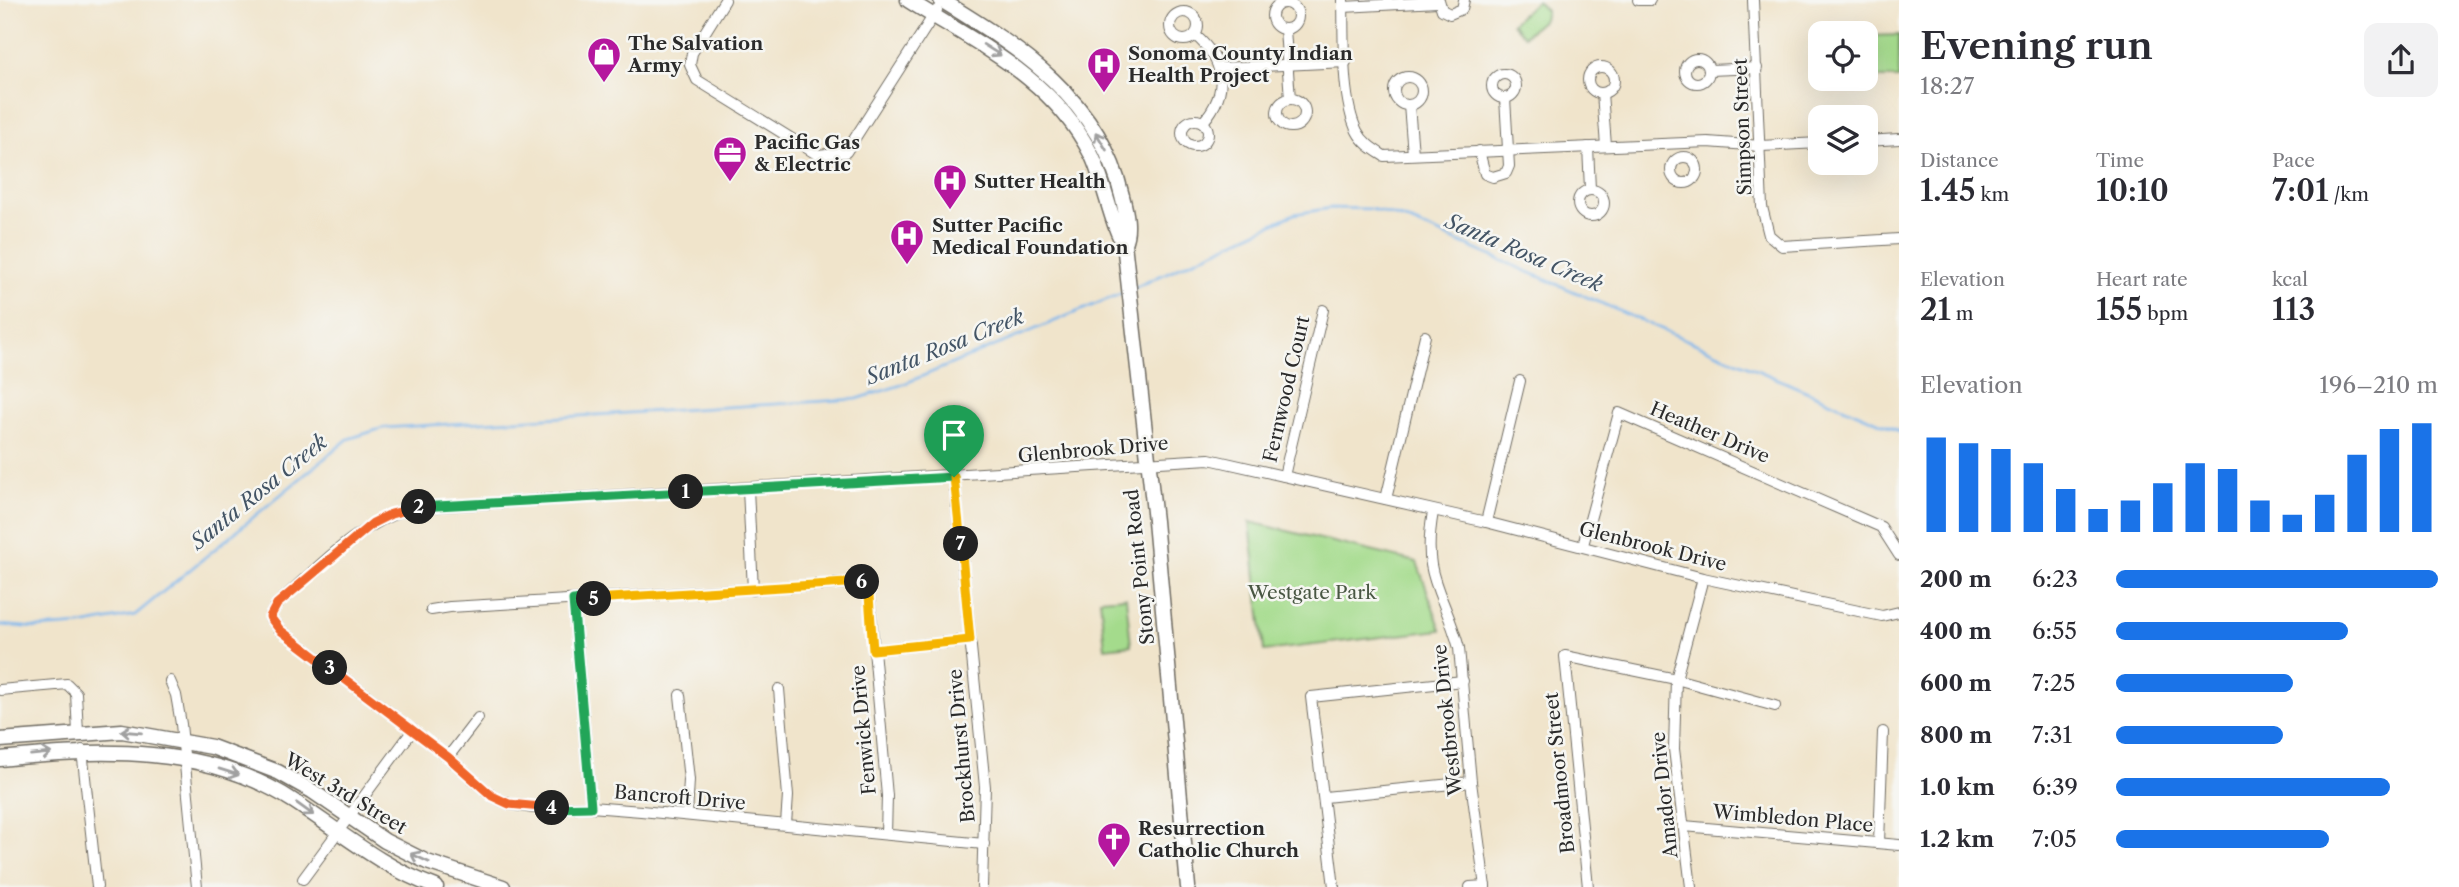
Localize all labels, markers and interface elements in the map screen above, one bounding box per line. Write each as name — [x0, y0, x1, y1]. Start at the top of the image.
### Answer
map controls — [1808, 21, 1878, 175]
button: locate — [1808, 21, 1878, 91]
text: Evening run — [1920, 22, 2153, 69]
button: share — [2364, 23, 2438, 97]
place label: The Salvation Army — [627, 32, 763, 77]
shop icon: The Salvation Army — [585, 35, 623, 84]
place label: Sonoma County Indian Health Project — [1128, 42, 1353, 87]
one-way arrow — [982, 44, 1002, 58]
hospital icon: Sonoma County Indian Health Project — [1085, 45, 1123, 94]
street label: Simpson Street — [1729, 58, 1756, 196]
text: 18:27 — [1920, 72, 1974, 100]
button: layers — [1808, 105, 1878, 175]
place label: Pacific Gas & Electric — [754, 131, 860, 176]
one-way arrow — [1094, 132, 1108, 152]
office icon: Pacific Gas & Electric — [711, 134, 749, 183]
text: Distance — [1920, 149, 1999, 172]
text: Time — [2096, 149, 2144, 172]
text: Pace — [2272, 149, 2315, 172]
hospital icon: Sutter Health — [931, 162, 969, 211]
place label: Sutter Health — [974, 170, 1106, 193]
text: 1.45 — [1920, 172, 1975, 209]
text: 10:10 — [2096, 172, 2169, 209]
text: 7:01 — [2272, 172, 2328, 209]
text: km — [1975, 183, 2009, 206]
text: /km — [2328, 183, 2369, 206]
water label: Santa Rosa Creek — [1440, 207, 1607, 297]
place label: Sutter Pacific Medical Foundation — [932, 214, 1128, 259]
hospital icon: Sutter Pacific Medical Foundation — [888, 217, 926, 266]
text: Elevation — [1920, 268, 2005, 291]
text: Heart rate — [2096, 268, 2188, 291]
text: kcal — [2272, 268, 2308, 291]
text: 21 — [1920, 291, 1951, 328]
text: 155 — [2096, 291, 2142, 328]
text: 113 — [2272, 291, 2315, 328]
text: m — [1951, 302, 1974, 325]
text: bpm — [2142, 302, 2188, 325]
water label: Santa Rosa Creek — [860, 303, 1028, 390]
street label: Fernwood Court — [1258, 313, 1315, 465]
text: Elevation — [1920, 371, 2023, 399]
text: 196–210 m — [2319, 371, 2438, 399]
street label: Heather Drive — [1646, 397, 1773, 468]
pin — [924, 405, 984, 477]
icon: arrive — [935, 416, 973, 454]
water label: Santa Rosa Creek — [184, 429, 332, 556]
street label: Glenbrook Drive — [1017, 431, 1169, 468]
pin: 1 — [668, 475, 704, 510]
text: 1 — [681, 480, 690, 503]
street label: Stony Point Road — [1120, 488, 1159, 646]
pin: 2 — [402, 490, 436, 524]
text: 2 — [413, 495, 424, 518]
street label: Glenbrook Drive — [1577, 517, 1729, 576]
pin: 7 — [944, 526, 978, 562]
text: 7 — [956, 532, 965, 555]
pin: 6 — [844, 564, 880, 600]
text: 200 m — [1920, 565, 1992, 593]
text: 6:23 — [2032, 565, 2078, 593]
text: 6 — [856, 570, 867, 593]
park label: Westgate Park — [1247, 581, 1377, 604]
pin: 5 — [576, 582, 612, 616]
text: 5 — [588, 587, 599, 610]
text: 400 m — [1920, 617, 1992, 645]
text: 6:55 — [2032, 617, 2077, 645]
street label: Westbrook Drive — [1428, 643, 1467, 798]
pin: 3 — [312, 650, 348, 686]
text: 3 — [324, 656, 335, 679]
street label: Fenwick Drive — [846, 664, 881, 796]
street label: Brockhurst Drive — [943, 668, 980, 824]
text: 600 m — [1920, 669, 1992, 697]
text: 7:25 — [2032, 669, 2076, 697]
street label: Broadmoor Street — [1540, 691, 1579, 855]
text: 800 m — [1920, 721, 1992, 749]
text: 7:31 — [2032, 721, 2072, 749]
one-way arrow — [120, 725, 143, 738]
street label: Amador Drive — [1646, 731, 1683, 860]
street label: West 3rd Street — [280, 747, 411, 839]
one-way arrow — [29, 748, 52, 761]
one-way arrow — [218, 766, 240, 779]
text: 1.0 km — [1920, 773, 1995, 801]
text: 6:39 — [2032, 773, 2078, 801]
street label: Bancroft Drive — [613, 780, 747, 815]
pin: 4 — [534, 790, 570, 826]
text: 4 — [546, 796, 557, 819]
street label: Wimbledon Place — [1711, 800, 1874, 837]
one-way arrow — [295, 802, 314, 816]
place label: Resurrection Catholic Church — [1138, 817, 1299, 862]
church icon: Resurrection Catholic Church — [1095, 820, 1133, 869]
text: 1.2 km — [1920, 825, 1994, 853]
text: 7:05 — [2032, 825, 2077, 853]
one-way arrow — [410, 851, 431, 865]

